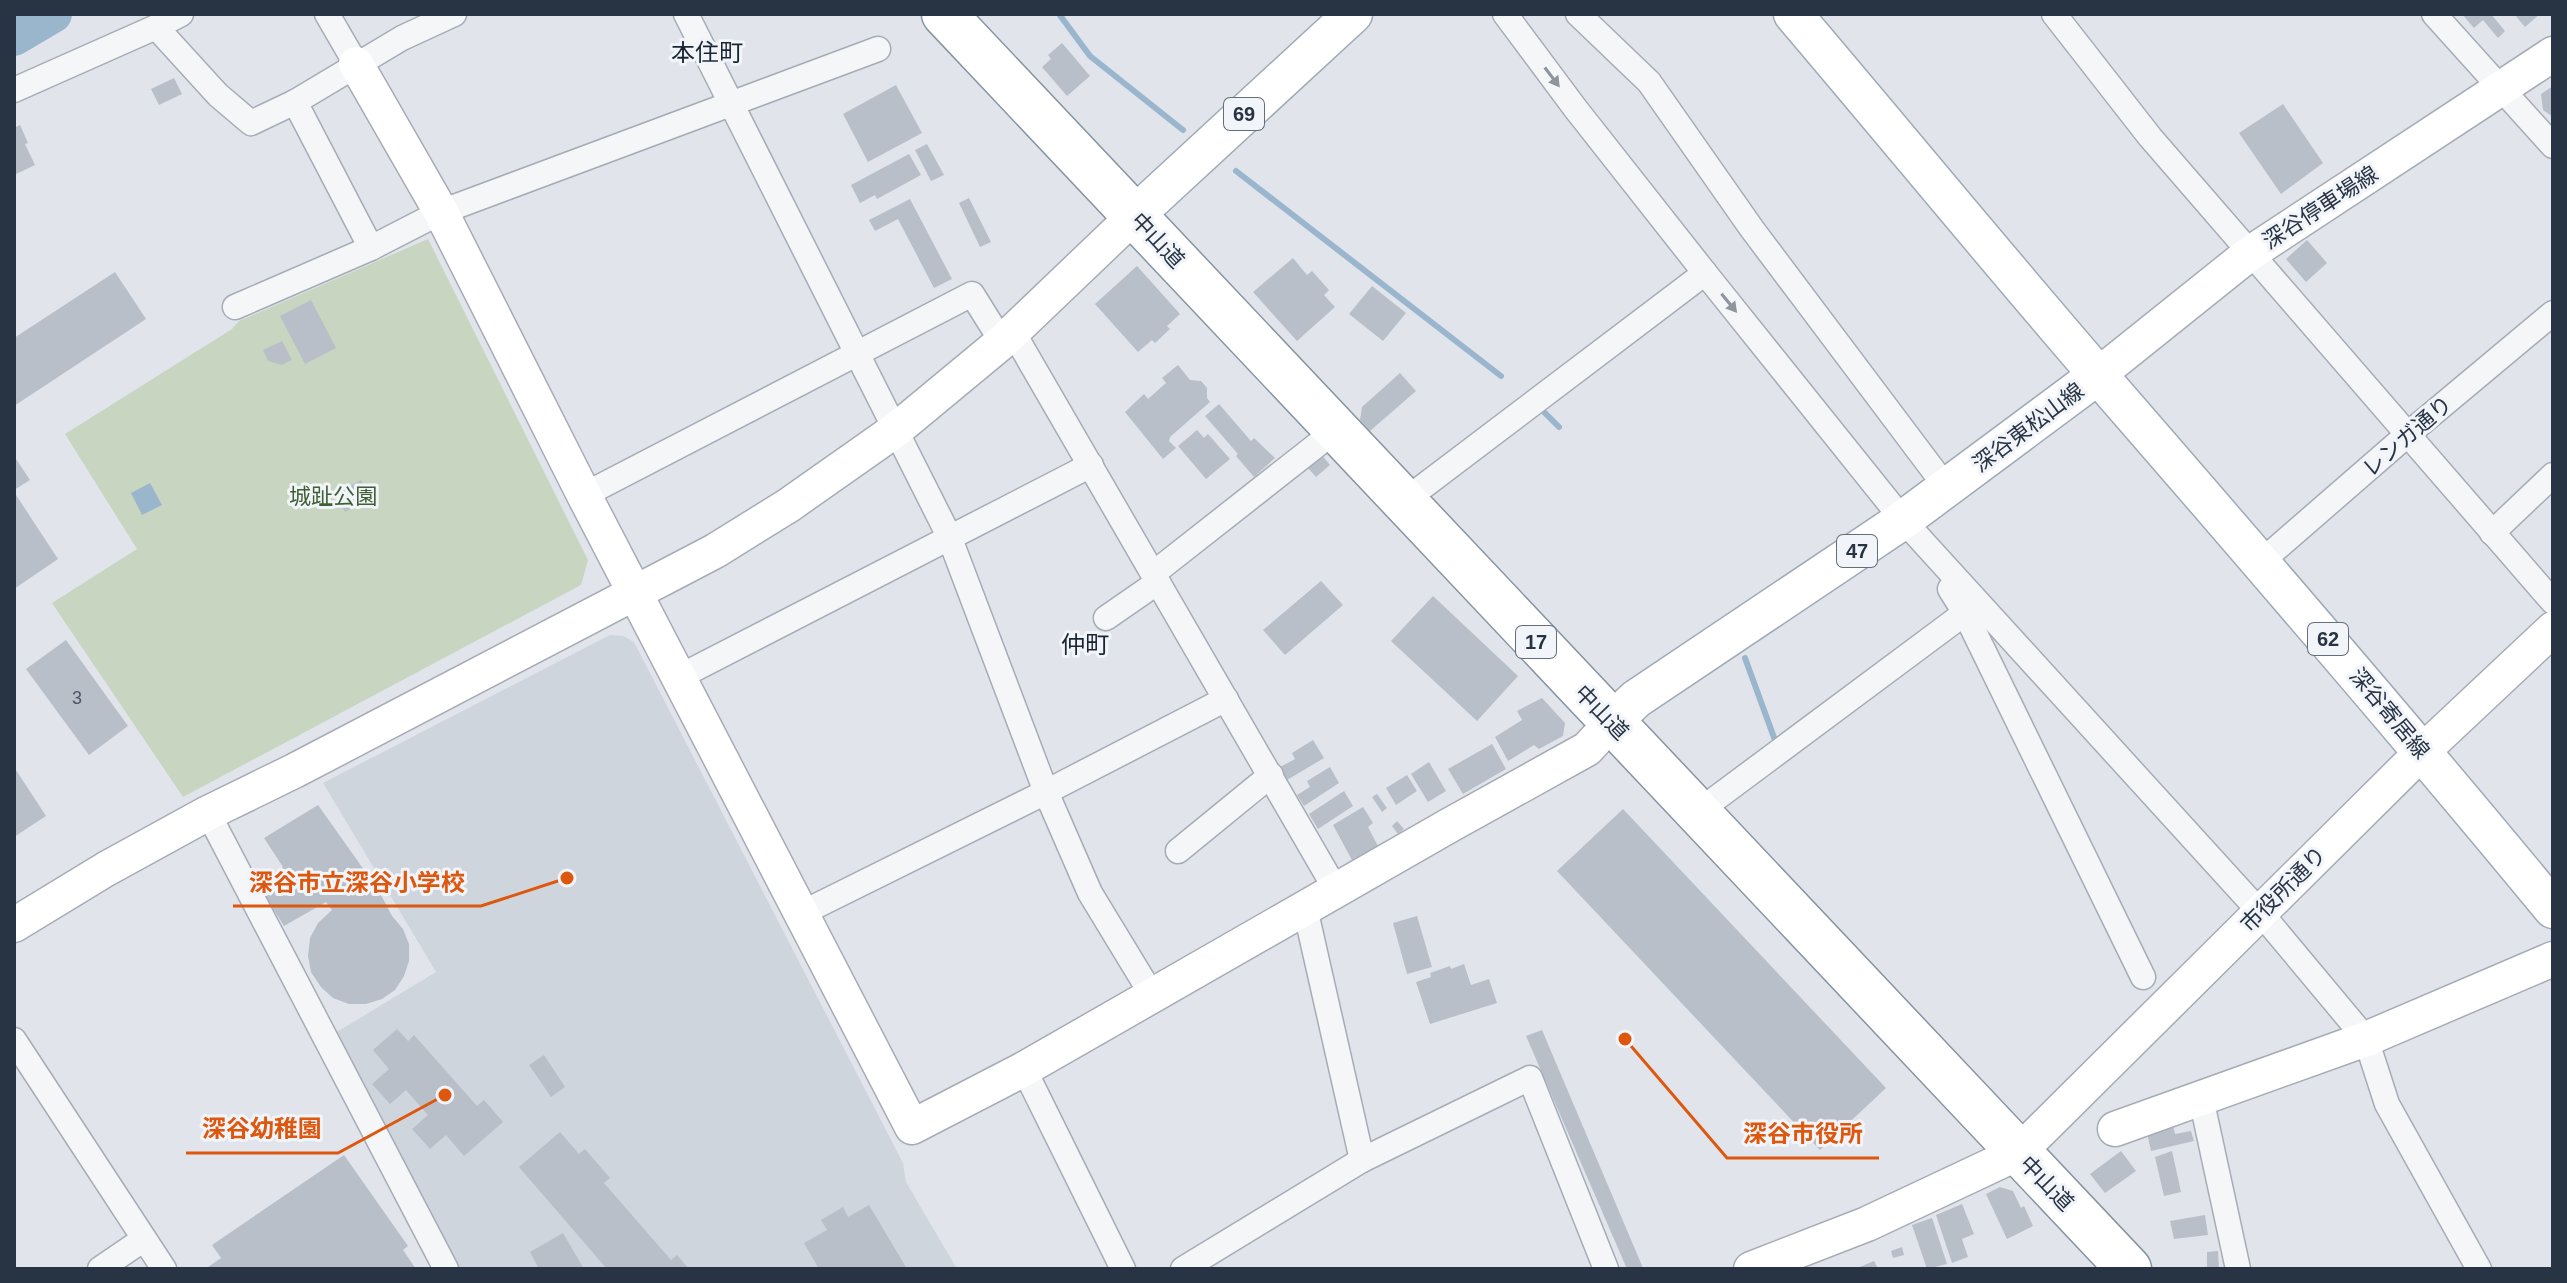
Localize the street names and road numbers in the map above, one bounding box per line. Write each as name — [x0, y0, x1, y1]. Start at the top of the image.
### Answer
road number: 69 — [1224, 98, 1264, 130]
street label: 深谷停車場線 — [2258, 161, 2382, 254]
street label: 中山道 — [1126, 208, 1189, 273]
street label: 深谷東松山線 — [1968, 378, 2089, 477]
street label: レンガ通り — [2358, 391, 2457, 482]
road number: 47 — [1837, 535, 1877, 567]
road number: 62 — [2308, 623, 2348, 655]
road number: 17 — [1516, 626, 1556, 658]
street label: 深谷寄居線 — [2345, 663, 2435, 763]
street label: 中山道 — [1570, 680, 1634, 745]
street label: 市役所通り — [2236, 842, 2331, 937]
street label: 中山道 — [2015, 1151, 2079, 1216]

